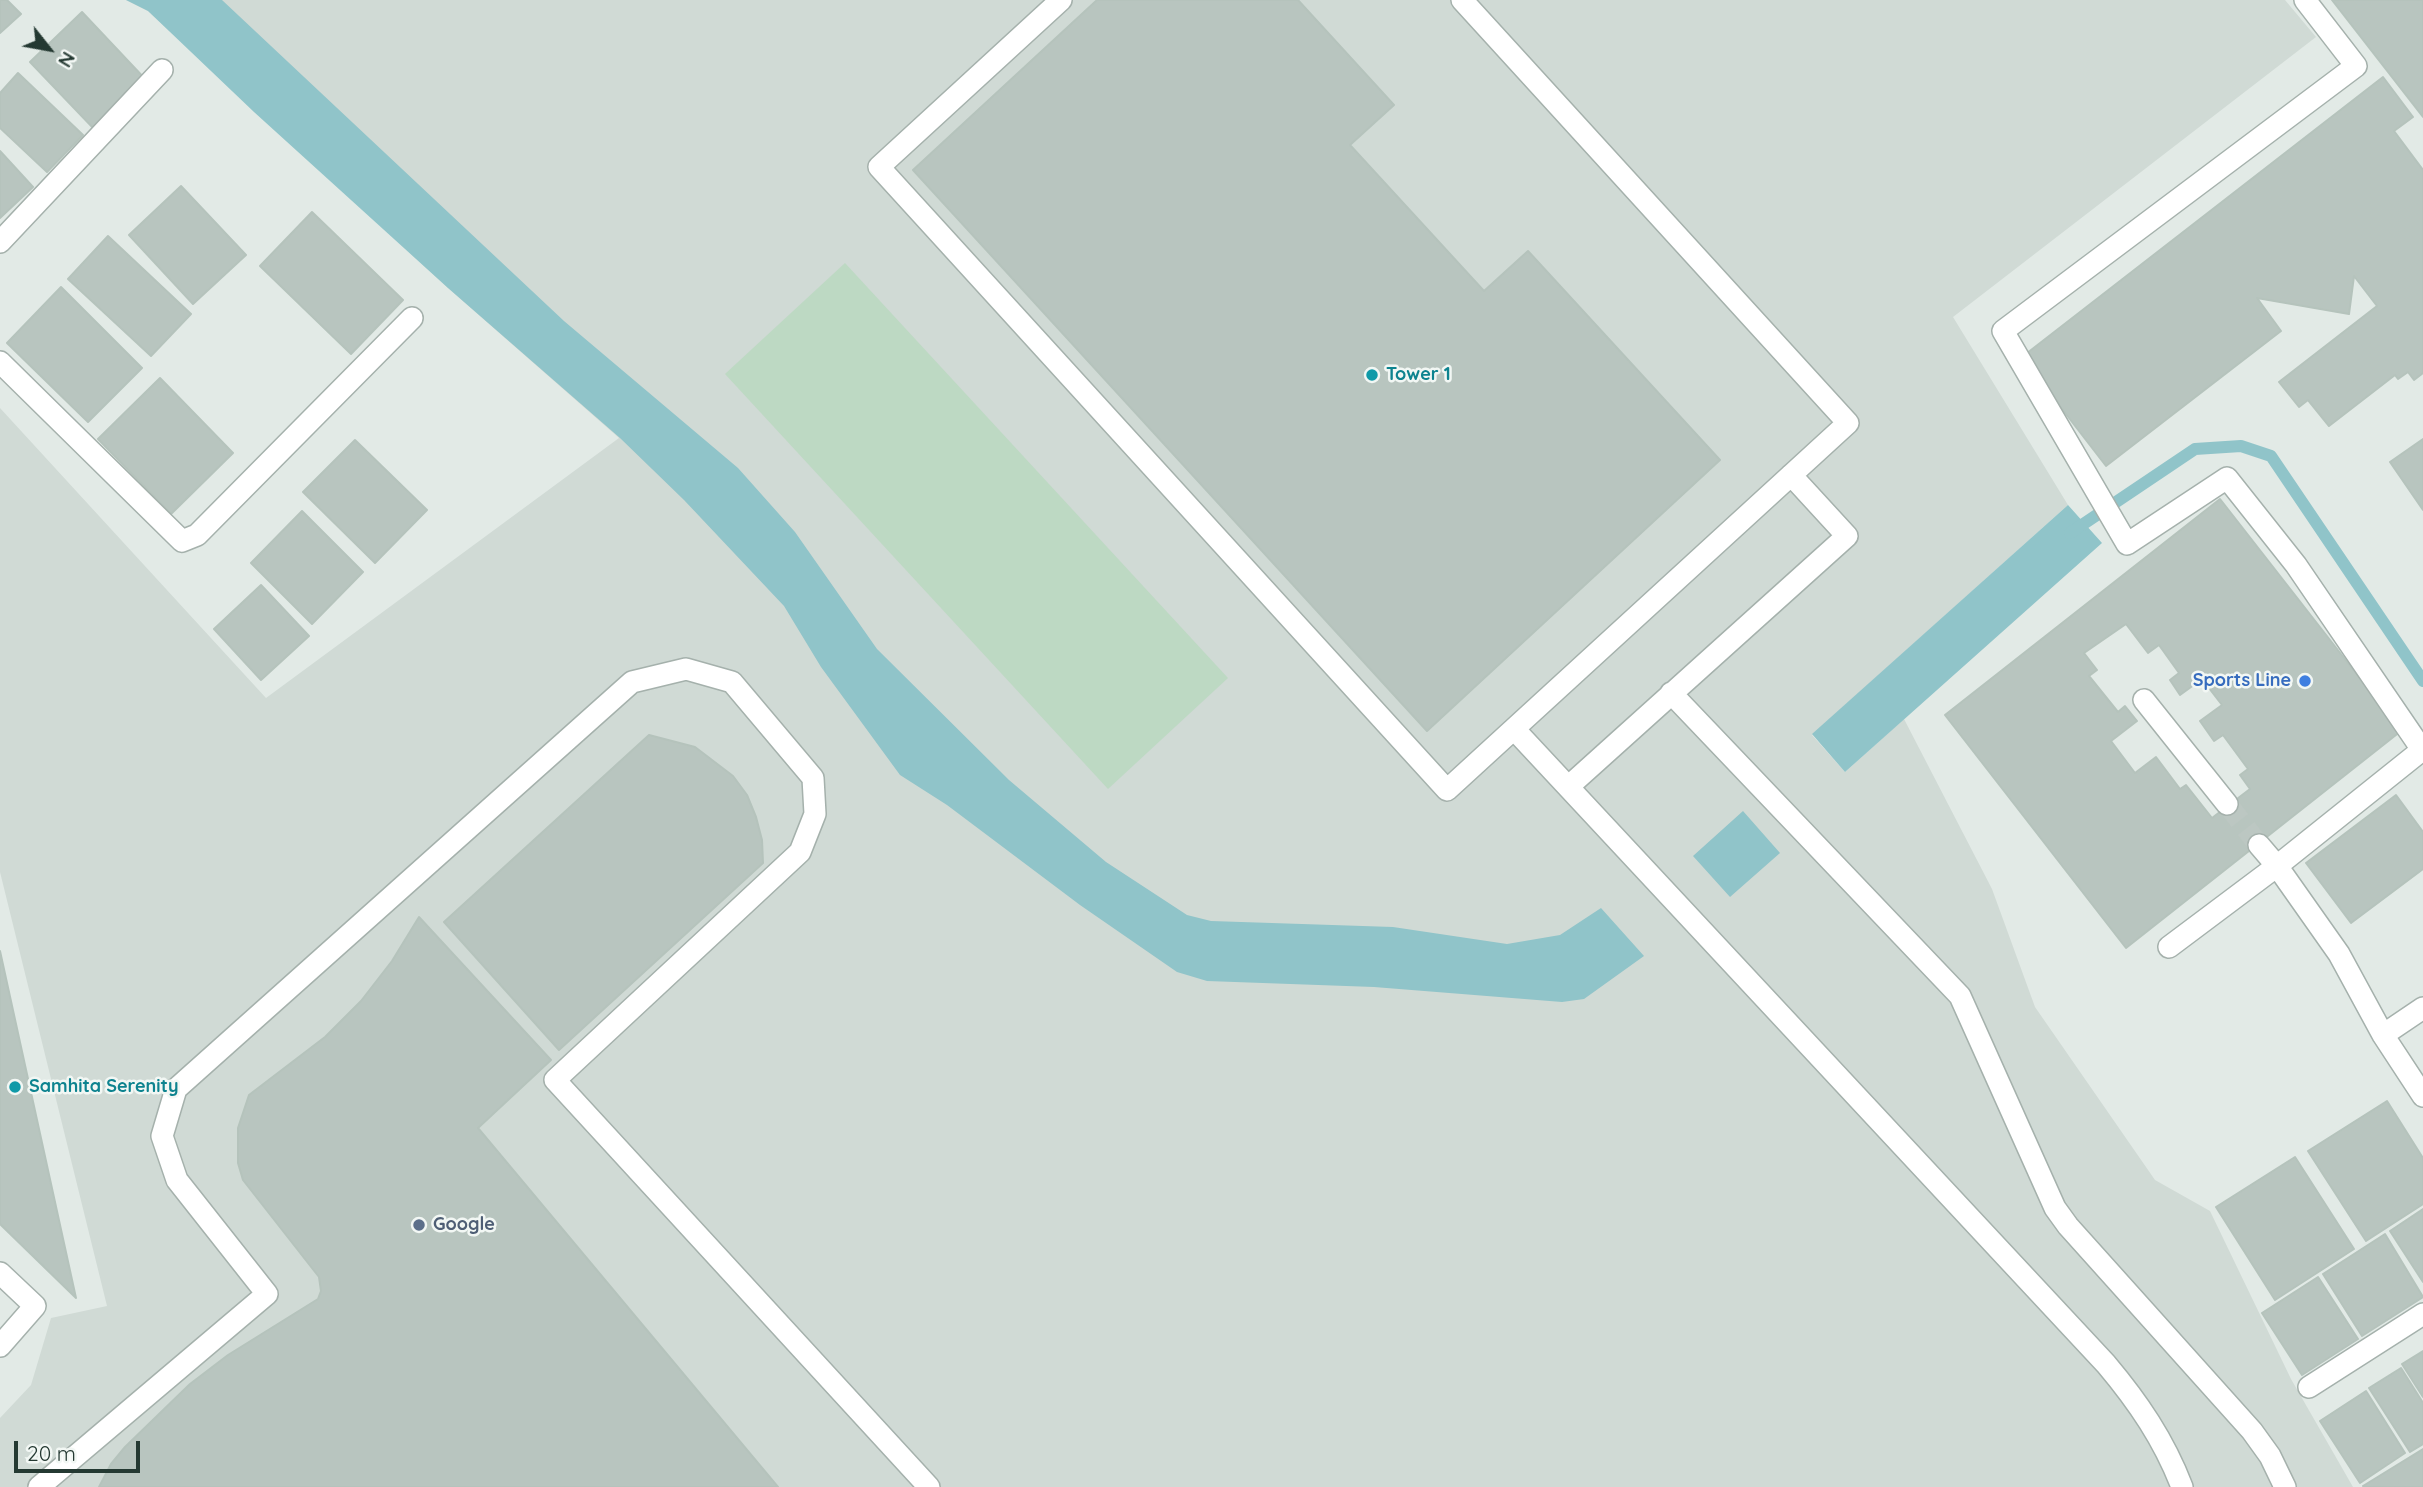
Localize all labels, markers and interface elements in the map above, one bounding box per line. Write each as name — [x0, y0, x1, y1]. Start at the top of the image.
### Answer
north arrow — [14, 14, 84, 84]
text: N — [53, 48, 81, 72]
place label: Tower 1 — [1386, 364, 1451, 386]
marker: Tower 1 — [1364, 367, 1380, 383]
place label: Sports Line — [2193, 670, 2291, 692]
marker: Sports Line — [2297, 673, 2313, 689]
place label: Samhita Serenity — [29, 1076, 178, 1098]
marker: Samhita Serenity — [7, 1079, 23, 1095]
place label: Google — [433, 1214, 495, 1236]
marker: Google — [411, 1217, 427, 1233]
scale bar — [18, 1428, 144, 1472]
text: 20 m — [27, 1440, 76, 1466]

